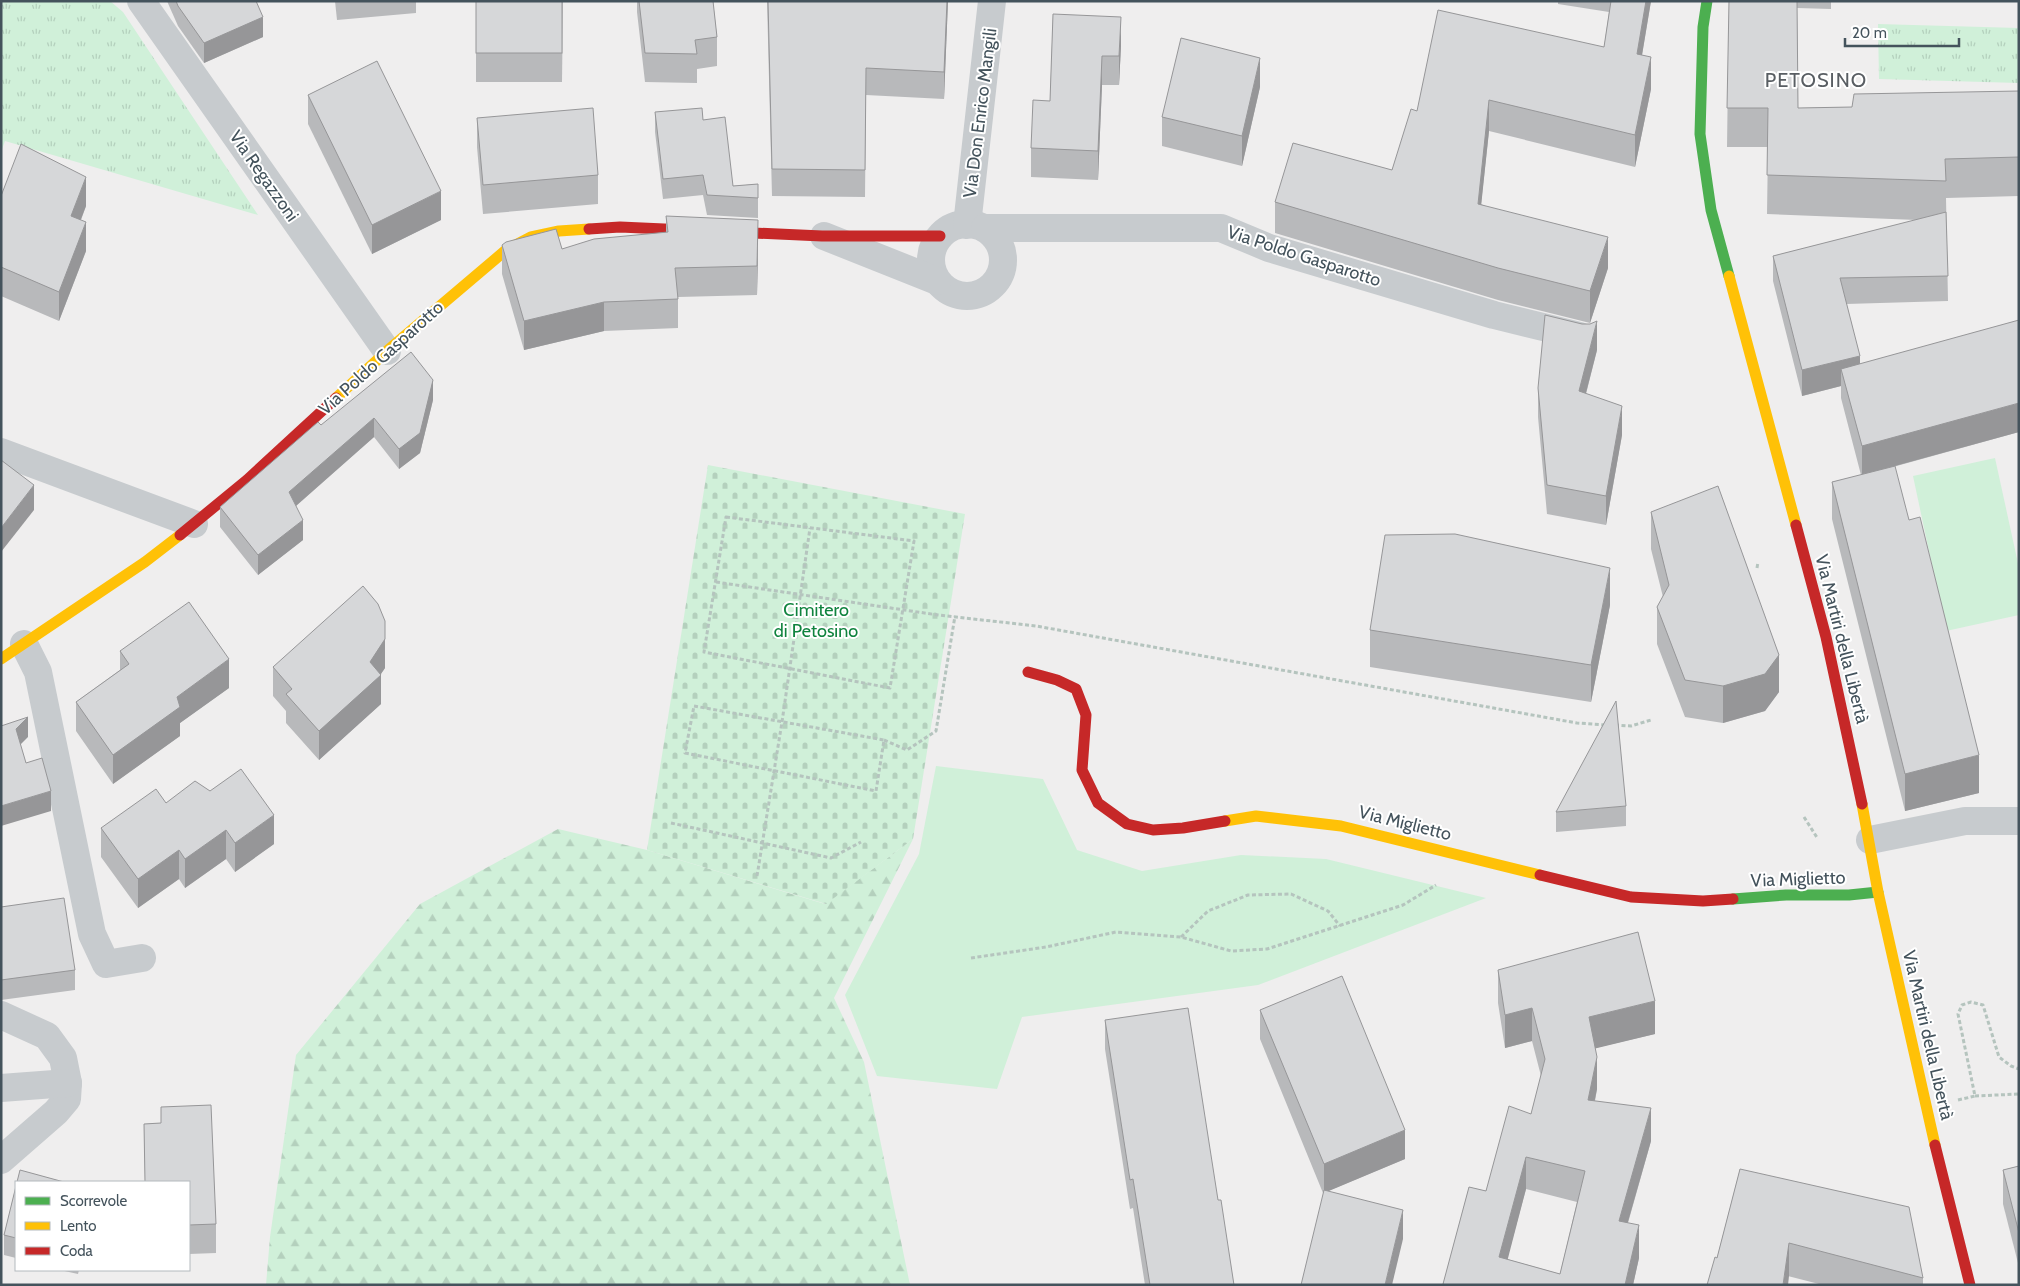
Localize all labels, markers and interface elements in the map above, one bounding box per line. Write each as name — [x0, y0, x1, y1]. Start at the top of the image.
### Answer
scale bar — [1845, 15, 1959, 47]
text: 20 m — [1852, 24, 1887, 42]
street label: Via Don Enrico Mangili — [959, 27, 1001, 199]
district label: PETOSINO — [1765, 68, 1867, 92]
street label: Via Regazzoni — [225, 126, 303, 226]
street label: Via Poldo Gasparotto — [1224, 221, 1384, 291]
street label: Via Poldo Gasparotto — [314, 296, 448, 420]
street label: Via Martiri della Libertà — [1810, 552, 1874, 726]
park label: Cimitero di Petosino — [774, 599, 858, 642]
street label: Via Miglietto — [1356, 801, 1454, 845]
street label: Via Miglietto — [1750, 866, 1846, 892]
street label: Via Martiri della Libertà — [1898, 948, 1958, 1122]
legend — [15, 1181, 190, 1271]
text: Scorrevole — [60, 1192, 128, 1210]
text: Lento — [60, 1217, 97, 1235]
text: Coda — [60, 1242, 94, 1260]

